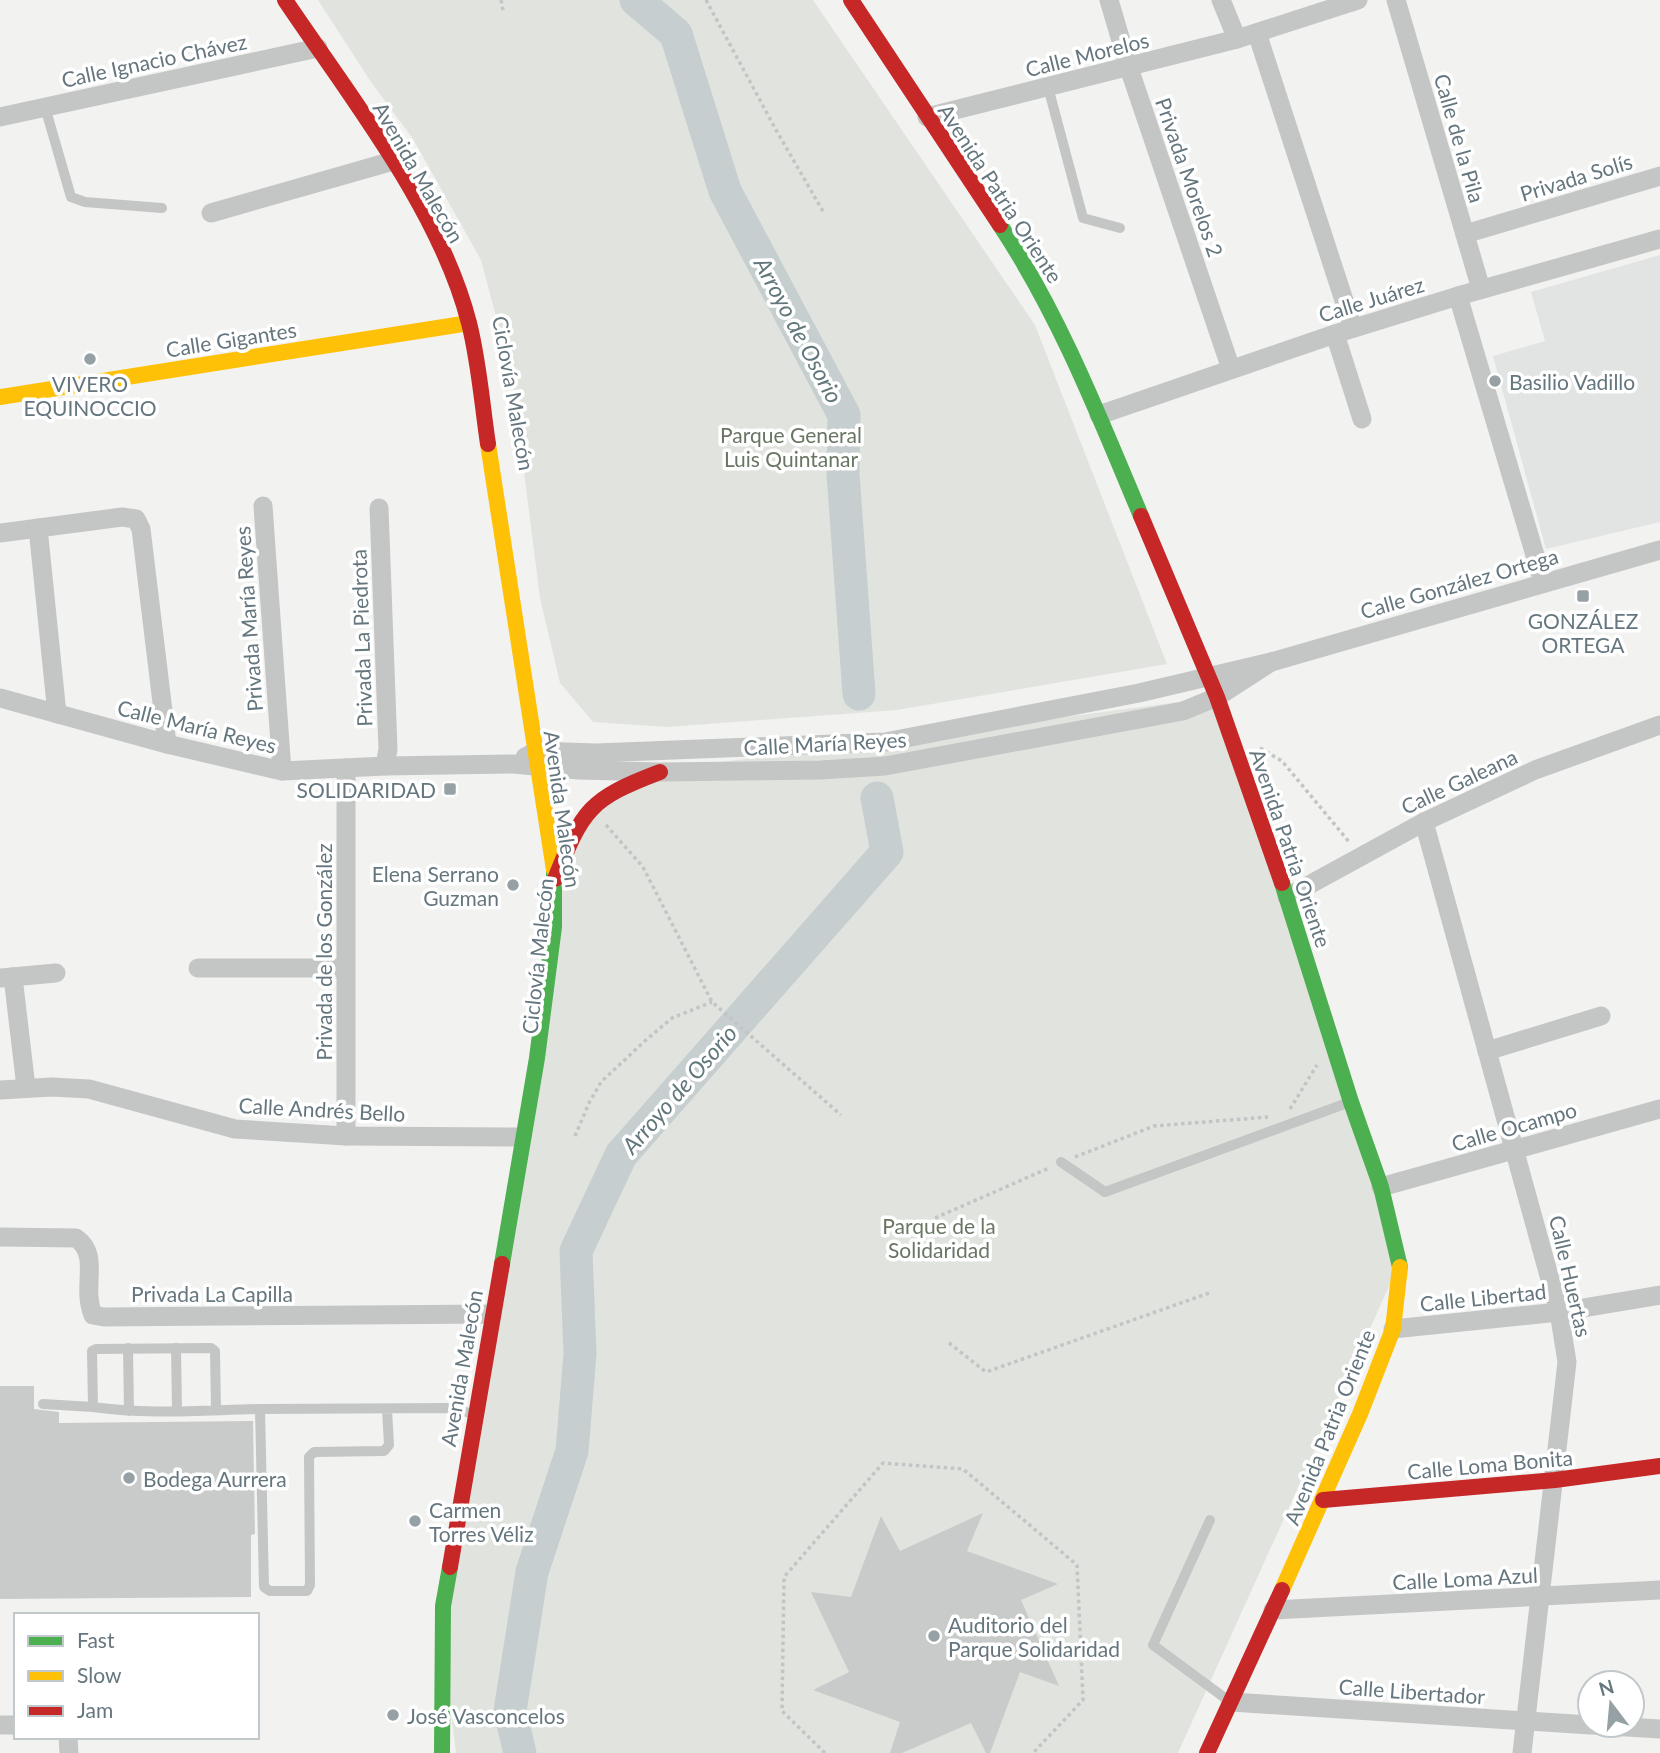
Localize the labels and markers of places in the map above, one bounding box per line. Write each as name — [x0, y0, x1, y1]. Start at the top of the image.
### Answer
marker: VIVERO EQUINOCCIO — [82, 351, 98, 367]
place label: Basilio Vadillo — [1509, 369, 1635, 394]
place label: VIVERO EQUINOCCIO — [23, 371, 157, 420]
marker: Basilio Vadillo — [1487, 373, 1503, 389]
marker: GONZÁLEZ ORTEGA — [1575, 588, 1591, 604]
place label: GONZÁLEZ ORTEGA — [1528, 608, 1638, 657]
place label: SOLIDARIDAD — [297, 777, 436, 802]
marker: SOLIDARIDAD — [442, 781, 458, 797]
place label: Elena Serrano Guzman — [372, 861, 499, 910]
marker: Elena Serrano Guzman — [505, 877, 521, 893]
place label: Bodega Aurrera — [143, 1466, 287, 1491]
marker: Bodega Aurrera — [121, 1470, 137, 1486]
place label: Carmen Torres Véliz — [429, 1497, 534, 1546]
marker: Carmen Torres Véliz — [407, 1513, 423, 1529]
place label: Auditorio del Parque Solidaridad — [948, 1612, 1120, 1661]
marker: Auditorio del Parque Solidaridad — [926, 1628, 942, 1644]
place label: José Vasconcelos — [407, 1703, 565, 1728]
marker: José Vasconcelos — [385, 1707, 401, 1723]

